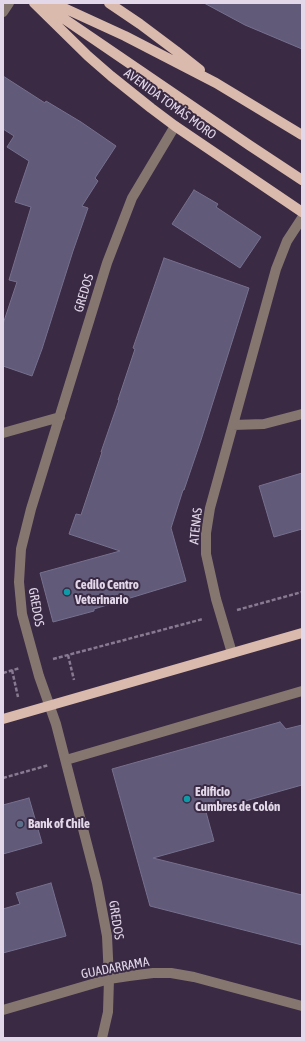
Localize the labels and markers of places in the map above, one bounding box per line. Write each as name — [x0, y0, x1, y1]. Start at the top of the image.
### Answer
place label: Cedilo Centro Veterinario — [75, 577, 139, 608]
marker: Cedilo Centro Veterinario — [62, 587, 72, 597]
place label: Edificio Cumbres de Colón — [195, 784, 280, 815]
marker: Edificio Cumbres de Colón — [182, 794, 192, 804]
place label: Bank of Chile — [28, 816, 90, 832]
marker: Bank of Chile — [15, 819, 25, 829]

